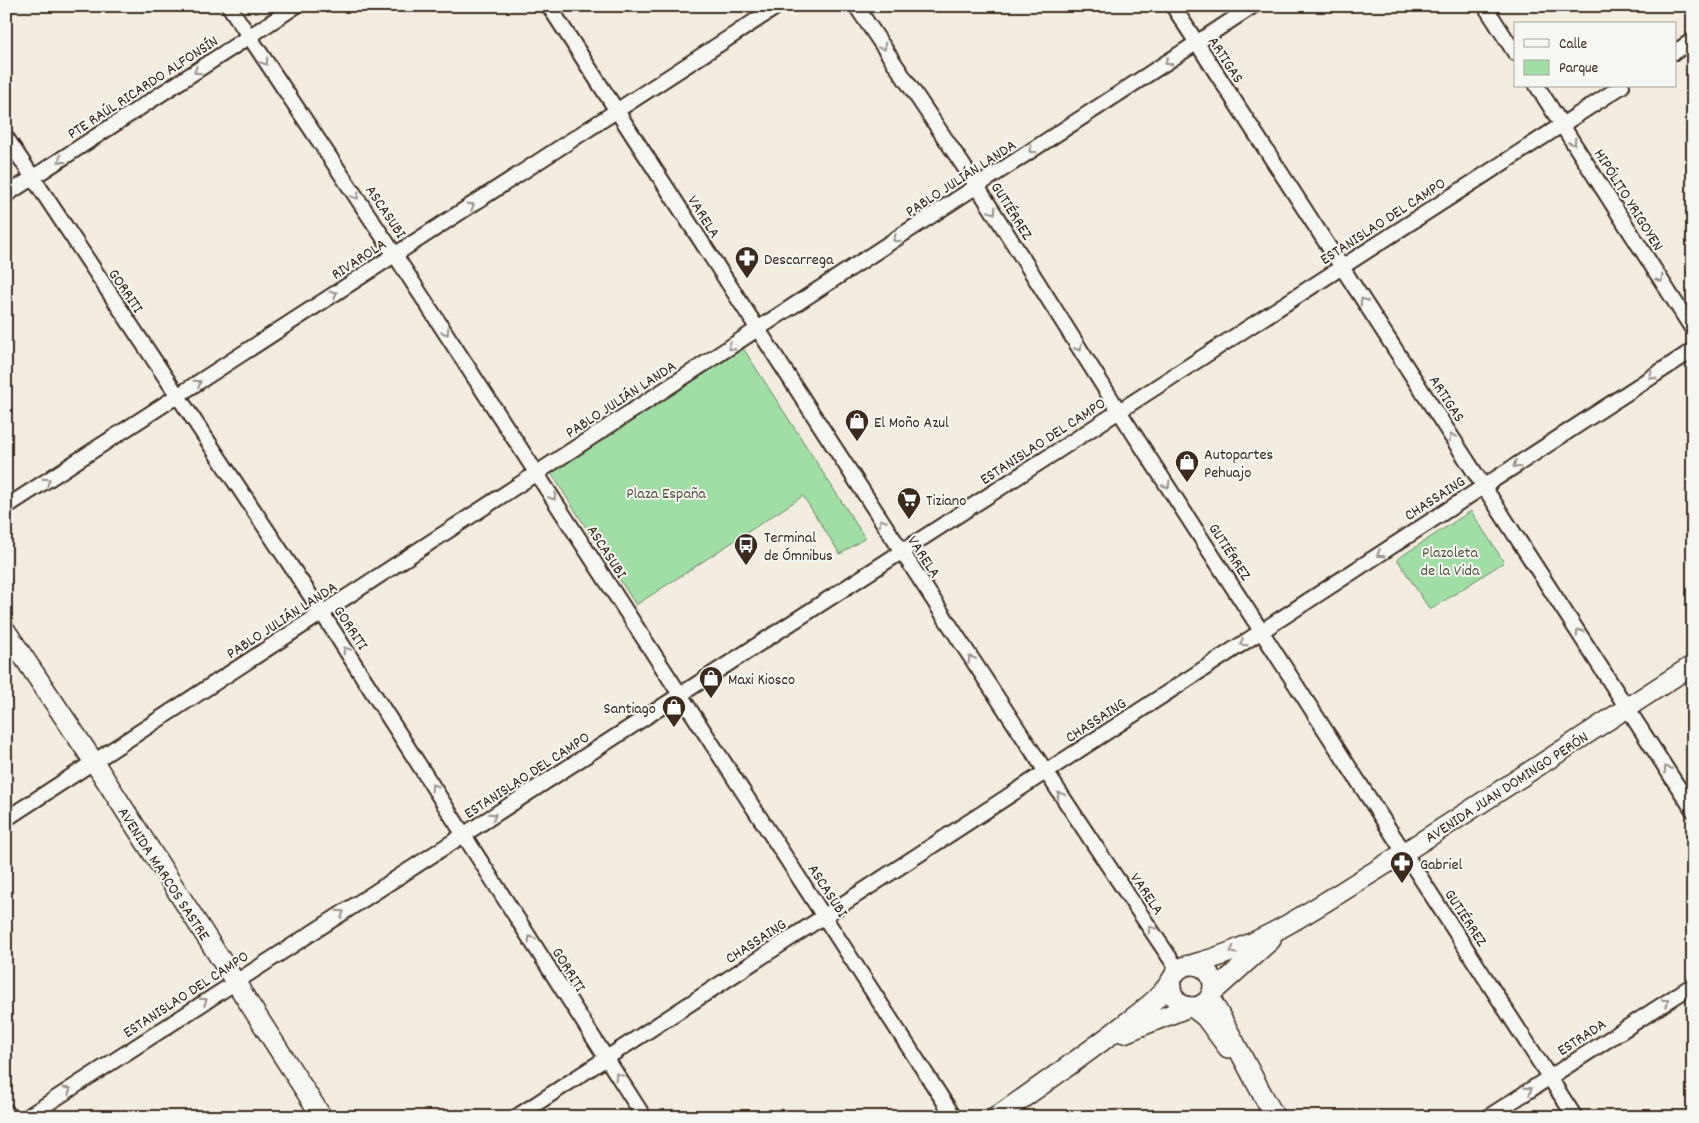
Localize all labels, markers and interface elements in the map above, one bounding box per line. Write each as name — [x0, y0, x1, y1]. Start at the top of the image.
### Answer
legend — [1514, 22, 1676, 88]
street label: PTE RAÚL RICARDO ALFONSÍN — [63, 31, 223, 146]
street label: ARTIGAS — [1201, 32, 1249, 88]
text: Calle — [1559, 34, 1588, 56]
one-way arrow — [877, 41, 886, 50]
one-way arrow — [1165, 55, 1174, 65]
one-way arrow — [259, 56, 268, 66]
text: Parque — [1559, 58, 1599, 80]
one-way arrow — [193, 65, 203, 74]
street label: PABLO JULIÁN LANDA — [901, 134, 1022, 224]
one-way arrow — [1567, 136, 1576, 145]
one-way arrow — [1029, 144, 1038, 153]
street label: HIPÓLITO YRIGOYEN — [1587, 145, 1669, 256]
one-way arrow — [57, 154, 66, 163]
street label: ESTANISLAO DEL CAMPO — [1316, 173, 1451, 271]
street label: GUTIÉRREZ — [984, 178, 1038, 245]
street label: ASCASUBI — [359, 181, 411, 244]
one-way arrow — [350, 191, 359, 200]
street label: VARELA — [681, 191, 725, 243]
one-way arrow — [465, 202, 474, 212]
one-way arrow — [986, 206, 996, 215]
one-way arrow — [892, 233, 902, 242]
street label: RIVAROLA — [327, 234, 392, 286]
pharmacy icon: Descarrega — [734, 245, 760, 279]
place label: Descarrega — [764, 249, 834, 272]
street label: GORRITI — [102, 265, 148, 318]
one-way arrow — [1654, 274, 1664, 283]
one-way arrow — [329, 291, 338, 301]
one-way arrow — [1360, 298, 1369, 307]
one-way arrow — [439, 327, 449, 336]
one-way arrow — [727, 341, 736, 350]
one-way arrow — [1073, 343, 1083, 352]
street label: PABLO JULIÁN LANDA — [561, 355, 682, 445]
one-way arrow — [1648, 370, 1657, 380]
street label: ARTIGAS — [1422, 371, 1470, 427]
one-way arrow — [192, 380, 202, 389]
street label: ESTANISLAO DEL CAMPO — [976, 393, 1111, 491]
shop icon: El Moño Azul — [844, 408, 870, 442]
place label: El Moño Azul — [874, 412, 949, 435]
one-way arrow — [1449, 434, 1459, 443]
place label: Autopartes Pehuajo — [1204, 444, 1273, 485]
shop icon: Autopartes Pehuajo — [1174, 449, 1200, 483]
one-way arrow — [1512, 459, 1521, 468]
street label: CHASSAING — [1400, 471, 1470, 527]
one-way arrow — [41, 478, 51, 487]
one-way arrow — [1161, 479, 1170, 489]
park label: Plaza España — [626, 483, 706, 506]
supermarket icon: Tiziano — [896, 486, 922, 520]
place label: Tiziano — [926, 490, 966, 513]
one-way arrow — [547, 492, 556, 501]
one-way arrow — [879, 519, 889, 528]
street label: GUTIÉRREZ — [1202, 519, 1256, 586]
street label: ASCASUBI — [580, 521, 632, 584]
place label: Terminal de Ómnibus — [764, 527, 833, 568]
street label: VARELA — [901, 531, 945, 583]
bus stop icon: Terminal de Ómnibus — [733, 532, 759, 566]
park label: Plazoleta de la Vida — [1421, 542, 1480, 583]
one-way arrow — [1376, 548, 1385, 557]
street label: PABLO JULIÁN LANDA — [222, 576, 343, 666]
street label: GORRITI — [327, 601, 373, 655]
one-way arrow — [1576, 629, 1585, 638]
one-way arrow — [1240, 636, 1249, 646]
one-way arrow — [343, 647, 352, 656]
one-way arrow — [968, 655, 977, 664]
shop icon: Maxi Kiosco — [698, 665, 724, 699]
place label: Maxi Kiosco — [728, 669, 795, 692]
street label: CHASSAING — [1061, 693, 1131, 749]
shop icon: Santiago — [661, 694, 687, 728]
place label: Santiago — [604, 698, 656, 721]
street label: AVENIDA JUAN DOMINGO PERÓN — [1421, 726, 1594, 850]
street label: ESTANISLAO DEL CAMPO — [460, 727, 595, 825]
one-way arrow — [1663, 765, 1673, 774]
one-way arrow — [431, 783, 440, 793]
one-way arrow — [1057, 791, 1066, 800]
street label: AVENIDA MARCOS SASTRE — [111, 803, 215, 946]
one-way arrow — [487, 813, 496, 823]
pharmacy icon: Gabriel — [1389, 850, 1415, 884]
place label: Gabriel — [1420, 854, 1462, 877]
street label: ASCASUBI — [801, 860, 853, 923]
street label: VARELA — [1123, 869, 1169, 920]
street label: GUTIÉRREZ — [1438, 885, 1492, 952]
one-way arrow — [336, 910, 345, 920]
street label: CHASSAING — [721, 914, 791, 970]
one-way arrow — [1148, 926, 1157, 935]
one-way arrow — [527, 935, 537, 944]
street label: GORRITI — [545, 943, 591, 997]
one-way arrow — [1229, 945, 1238, 955]
street label: ESTANISLAO DEL CAMPO — [119, 946, 254, 1044]
one-way arrow — [198, 998, 208, 1007]
one-way arrow — [1660, 999, 1669, 1008]
street label: ESTRADA — [1553, 1014, 1612, 1063]
one-way arrow — [615, 1072, 624, 1081]
one-way arrow — [63, 1087, 72, 1096]
one-way arrow — [1524, 1087, 1533, 1097]

